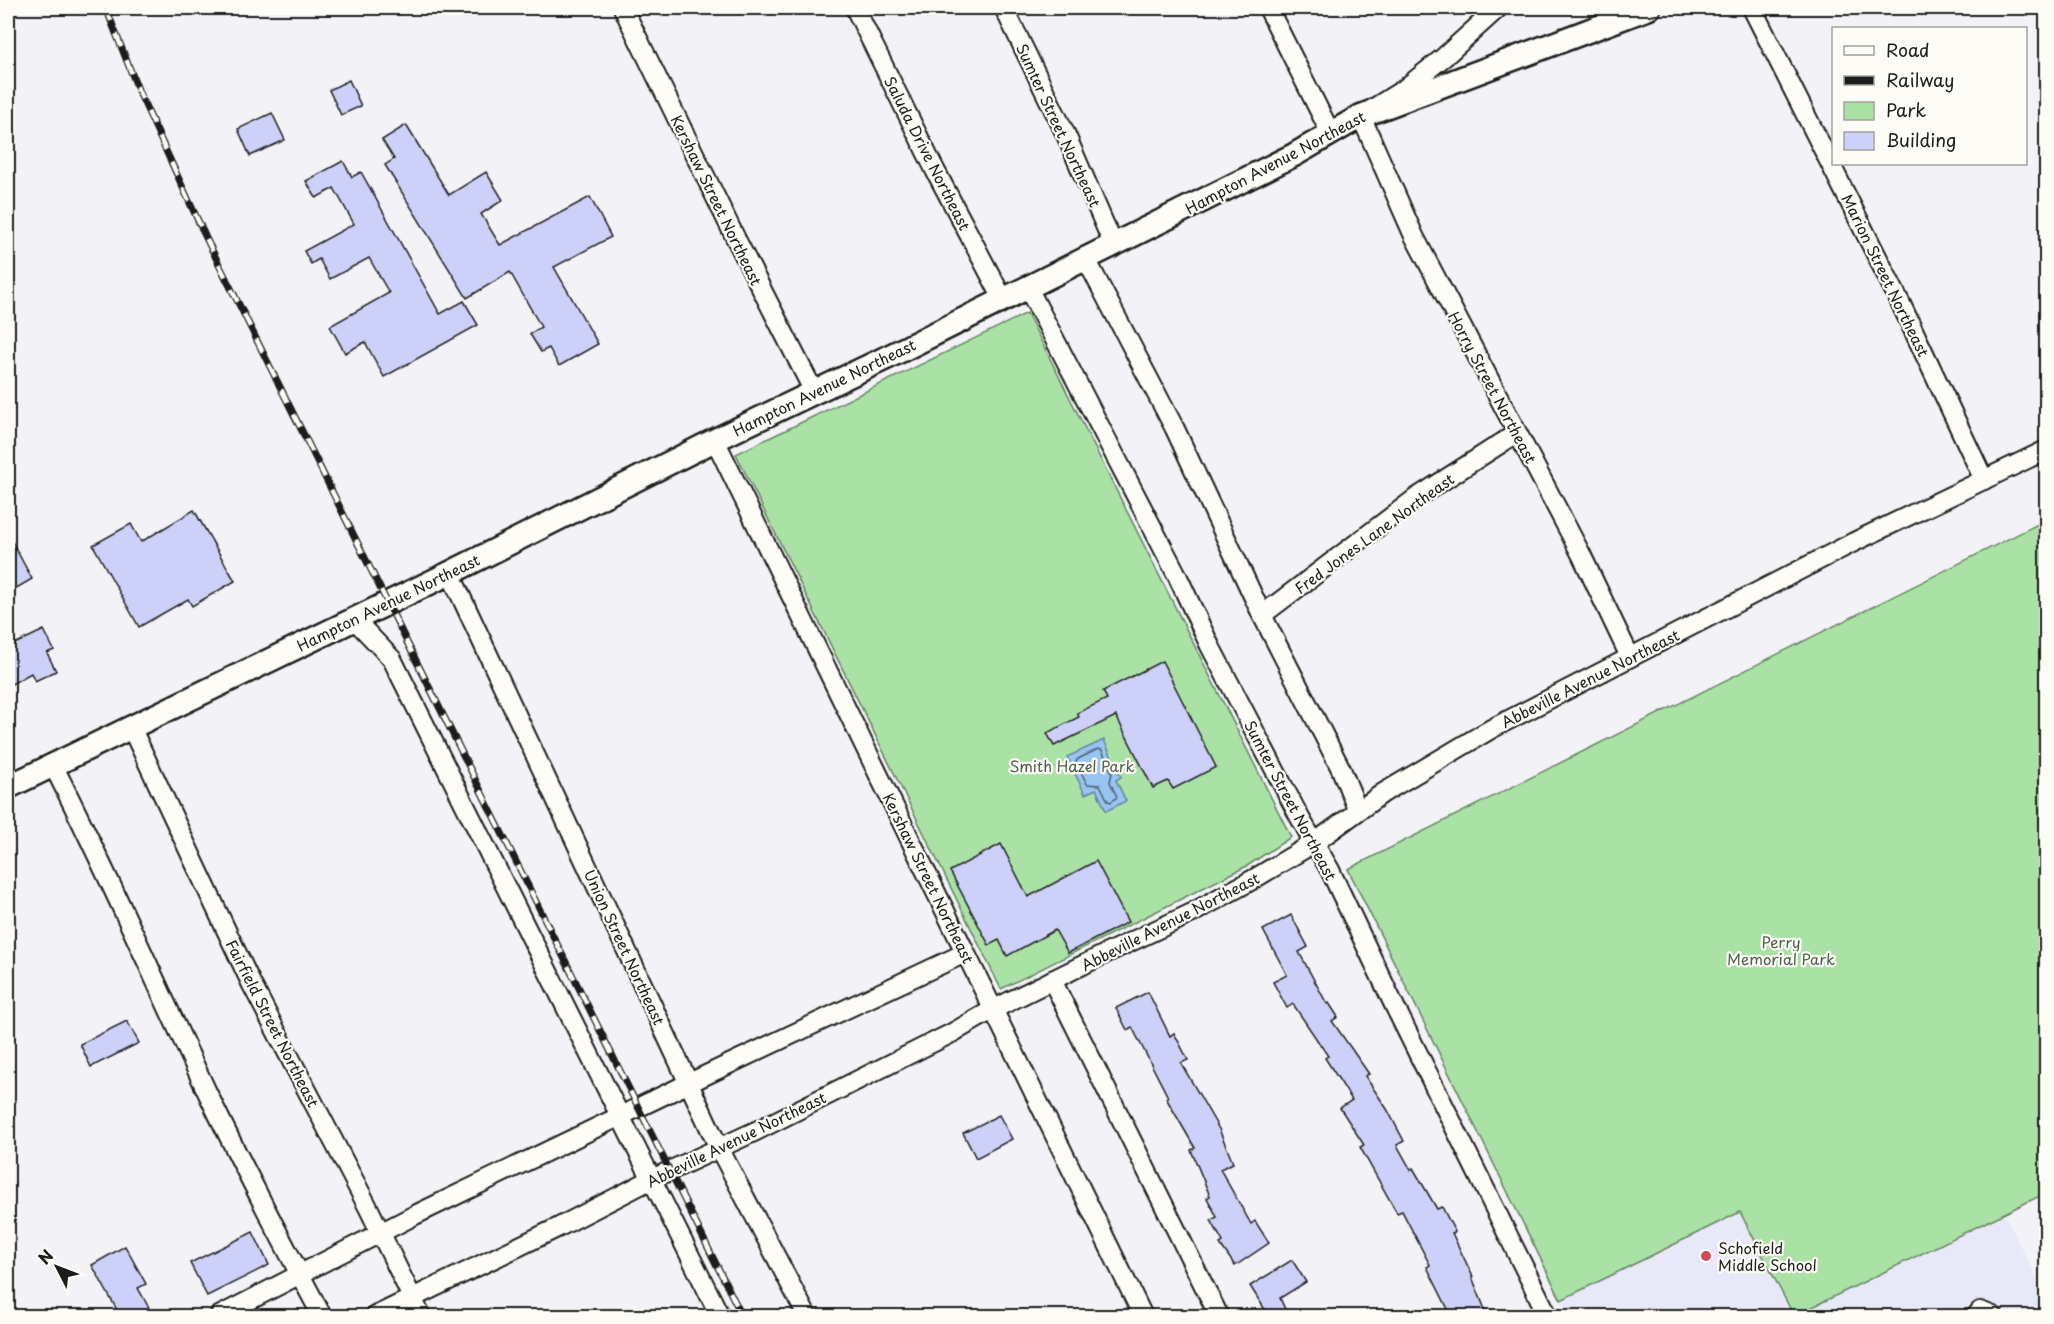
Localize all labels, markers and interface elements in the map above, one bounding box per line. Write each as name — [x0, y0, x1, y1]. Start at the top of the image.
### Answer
legend — [1832, 27, 2027, 165]
text: Road — [1886, 36, 1930, 63]
street label: Sumter Street Northeast — [1011, 39, 1107, 211]
text: Railway — [1886, 66, 1954, 93]
street label: Saluda Drive Northeast — [879, 72, 977, 234]
text: Park — [1886, 96, 1926, 123]
street label: Hampton Avenue Northeast — [1181, 105, 1369, 219]
street label: Kershaw Street Northeast — [666, 111, 768, 289]
text: Building — [1886, 126, 1956, 153]
street label: Marion Street Northeast — [1837, 190, 1935, 360]
street label: Horry Street Northeast — [1443, 307, 1543, 467]
street label: Hampton Avenue Northeast — [729, 333, 919, 441]
street label: Fred Jones Lane Northeast — [1290, 467, 1458, 599]
street label: Hampton Avenue Northeast — [293, 548, 483, 656]
street label: Abbeville Avenue Northeast — [1497, 623, 1683, 733]
street label: Sumter Street Northeast — [1239, 716, 1343, 884]
park label: Smith Hazel Park — [1009, 754, 1135, 777]
street label: Kershaw Street Northeast — [878, 789, 980, 967]
street label: Union Street Northeast — [579, 865, 671, 1029]
street label: Abbeville Avenue Northeast — [1077, 866, 1263, 976]
park label: Perry Memorial Park — [1727, 930, 1835, 970]
street label: Fairfield Street Northeast — [221, 935, 325, 1111]
street label: Abbeville Avenue Northeast — [642, 1085, 830, 1193]
place label: Schofield Middle School — [1718, 1236, 1817, 1276]
north arrow — [27, 1237, 87, 1297]
text: N — [32, 1244, 58, 1269]
marker: Schofield Middle School — [1699, 1249, 1713, 1263]

